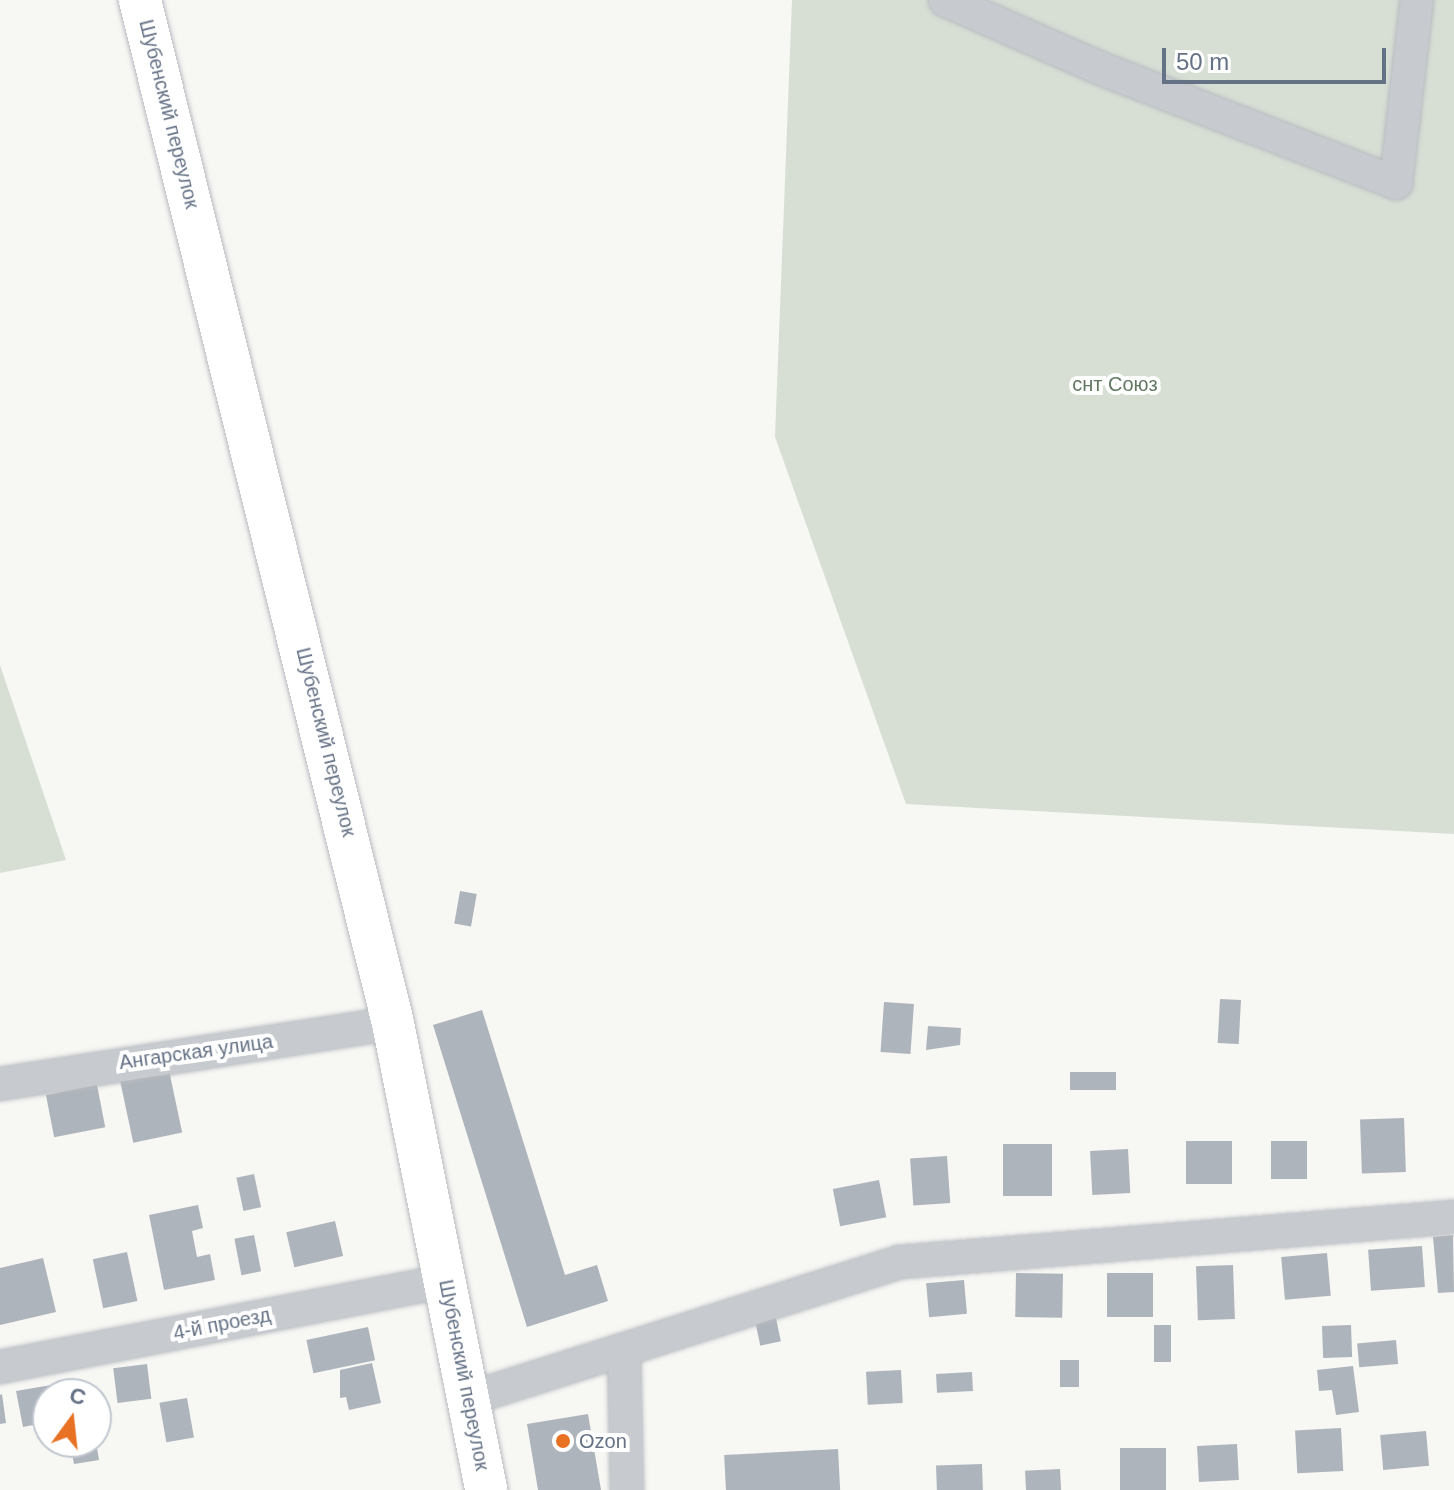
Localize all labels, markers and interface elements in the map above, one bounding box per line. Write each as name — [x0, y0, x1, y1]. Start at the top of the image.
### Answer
street label: Шубенский переулок — [134, 17, 204, 211]
scale bar — [1166, 32, 1390, 82]
text: 50 m — [1176, 48, 1229, 75]
park label: снт Союз — [1072, 372, 1158, 396]
street label: Шубенский переулок — [291, 645, 361, 839]
street label: Ангарская улица — [118, 1029, 274, 1075]
street label: Шубенский переулок — [434, 1278, 494, 1472]
street label: 4-й проезд — [171, 1303, 273, 1345]
north arrow — [32, 1378, 112, 1458]
text: С — [67, 1382, 89, 1410]
place label: Ozon — [579, 1429, 627, 1453]
marker: Ozon — [554, 1432, 572, 1450]

